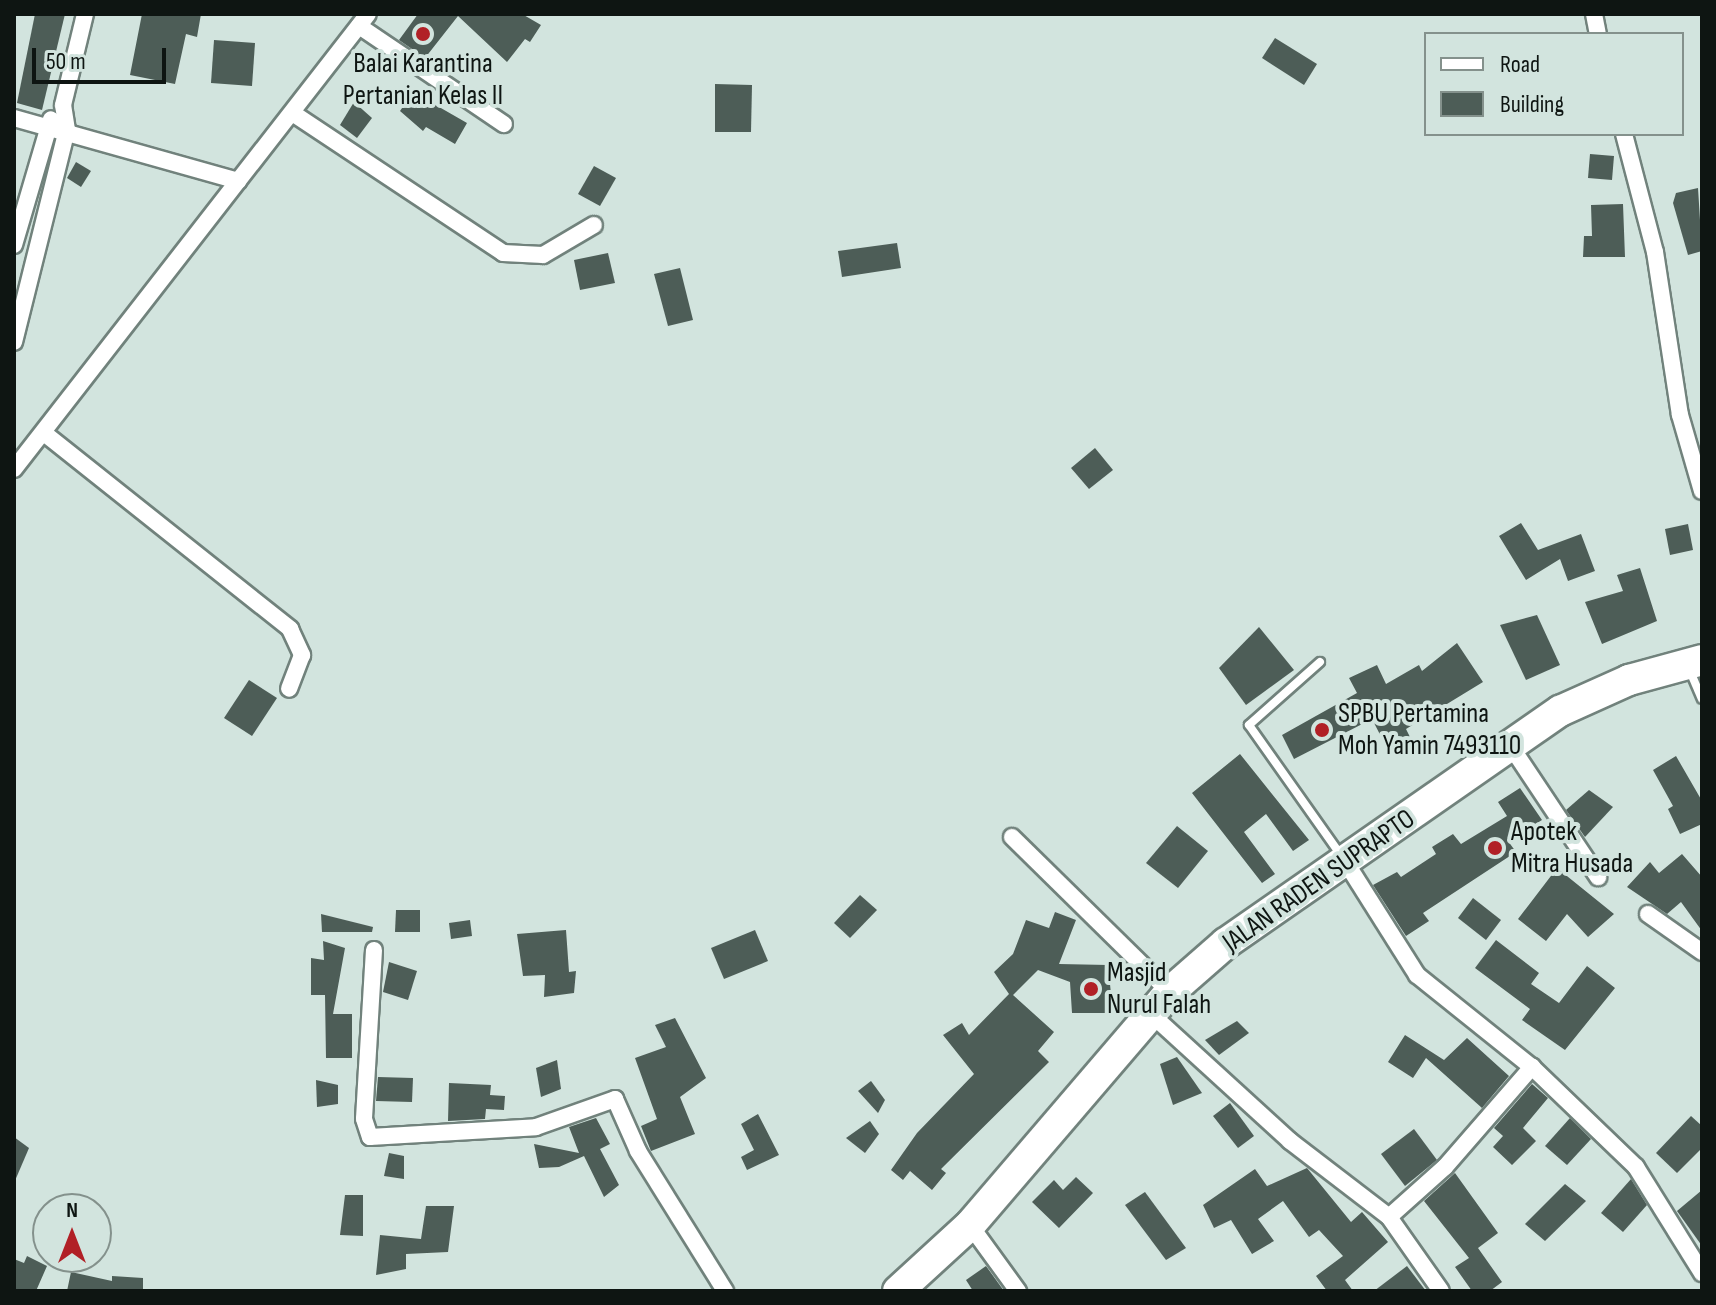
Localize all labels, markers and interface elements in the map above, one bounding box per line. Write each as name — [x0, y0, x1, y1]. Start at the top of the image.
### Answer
marker: Balai Karantina Pertanian Kelas II — [414, 25, 432, 43]
scale bar — [36, 32, 170, 82]
legend — [1424, 32, 1684, 136]
text: 50 m — [46, 47, 86, 76]
place label: Balai Karantina Pertanian Kelas II — [343, 47, 503, 113]
text: Road — [1500, 50, 1540, 79]
text: Building — [1500, 90, 1564, 119]
place label: SPBU Pertamina Moh Yamin 7493110 — [1338, 697, 1521, 763]
marker: SPBU Pertamina Moh Yamin 7493110 — [1313, 721, 1331, 739]
street label: JALAN RADEN SUPRAPTO — [1217, 802, 1421, 960]
place label: Apotek Mitra Husada — [1511, 815, 1633, 881]
marker: Apotek Mitra Husada — [1486, 839, 1504, 857]
place label: Masjid Nurul Falah — [1107, 956, 1211, 1022]
marker: Masjid Nurul Falah — [1082, 980, 1100, 998]
north arrow — [32, 1193, 112, 1273]
text: N — [66, 1197, 78, 1224]

